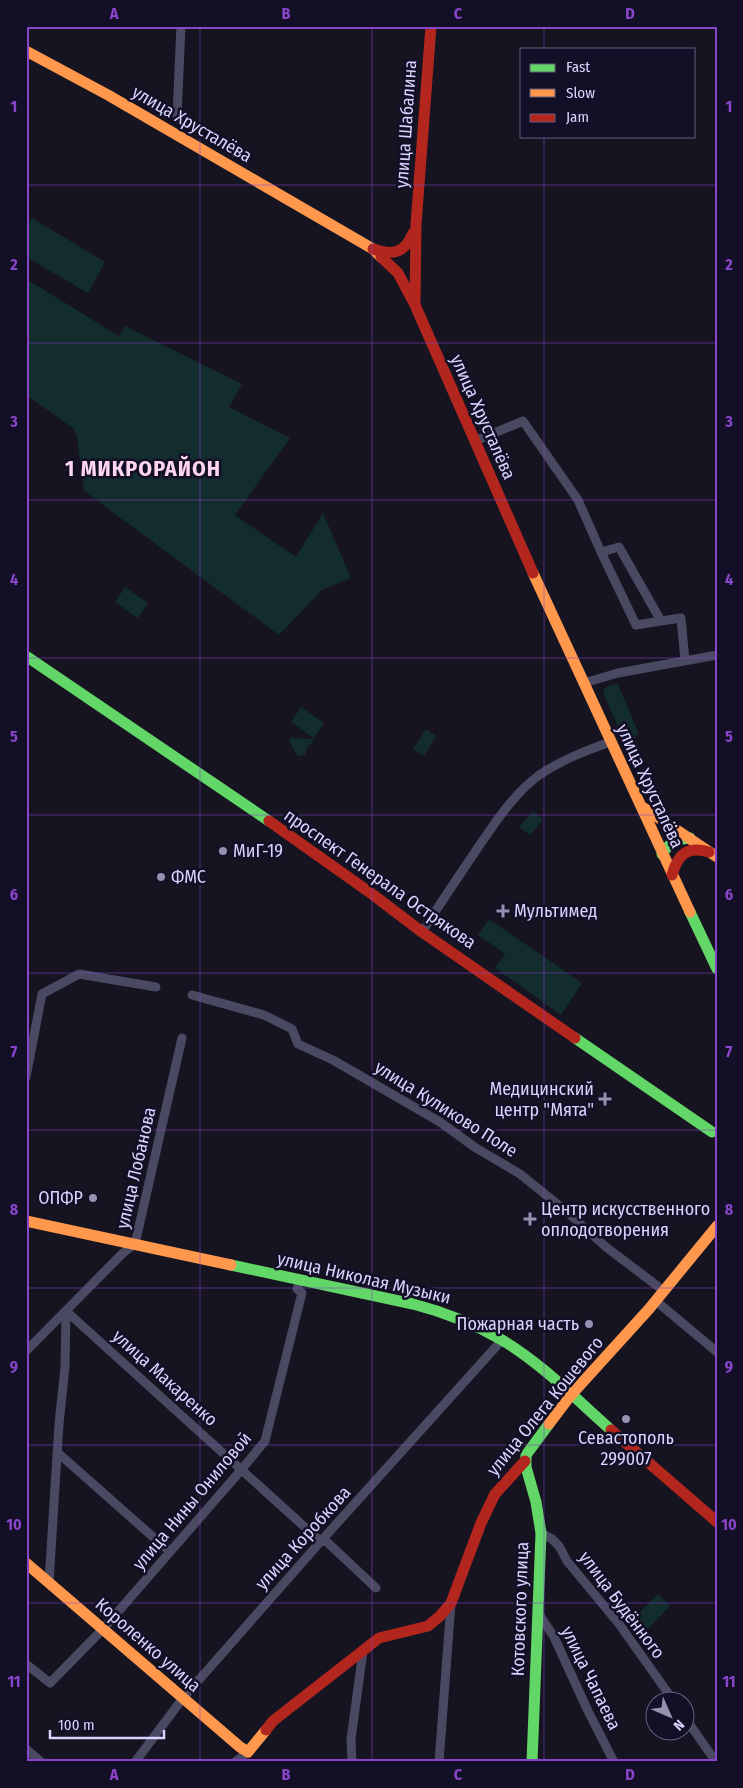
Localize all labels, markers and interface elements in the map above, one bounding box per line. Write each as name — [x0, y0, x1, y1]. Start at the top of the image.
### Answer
text: A — [109, 4, 119, 23]
text: B — [282, 4, 291, 23]
text: C — [454, 4, 463, 23]
text: D — [625, 4, 635, 23]
legend — [520, 48, 696, 138]
text: Fast — [566, 58, 590, 76]
street label: улица Шабалина — [391, 59, 421, 189]
street label: улица Хрусталёва — [128, 81, 256, 167]
text: Slow — [566, 84, 595, 102]
text: 1 — [11, 97, 17, 116]
text: 1 — [726, 97, 732, 116]
text: Jam — [566, 108, 589, 126]
text: 2 — [9, 255, 18, 274]
text: 2 — [724, 255, 733, 274]
street label: улица Хрусталёва — [446, 351, 520, 483]
text: 3 — [9, 412, 18, 431]
text: 3 — [724, 412, 733, 431]
district label: 1 МИКРОРАЙОН — [65, 455, 221, 482]
text: 4 — [10, 570, 18, 589]
text: 4 — [725, 570, 733, 589]
street label: улица Хрусталёва — [612, 720, 688, 852]
text: 5 — [10, 727, 18, 746]
text: 5 — [725, 727, 733, 746]
street label: проспект Генерала Острякова — [280, 804, 480, 954]
place label: МиГ-19 — [233, 840, 283, 862]
marker: МиГ-19 — [217, 845, 229, 857]
place label: ФМС — [171, 866, 206, 888]
marker: ФМС — [155, 871, 167, 883]
text: 6 — [10, 885, 18, 904]
text: 6 — [725, 885, 733, 904]
place label: Мультимед — [514, 900, 597, 922]
marker: Мультимед — [496, 904, 510, 918]
text: 7 — [11, 1042, 18, 1061]
text: 7 — [726, 1042, 733, 1061]
street label: улица Куликово Поле — [371, 1056, 522, 1162]
place label: Медицинский центр "Мята" — [489, 1078, 594, 1121]
marker: Медицинский центр "Мята" — [598, 1092, 612, 1106]
street label: улица Лобанова — [111, 1105, 161, 1231]
place label: ОПФР — [38, 1187, 83, 1209]
marker: ОПФР — [87, 1192, 99, 1204]
place label: Центр искусственного оплодотворения — [541, 1198, 710, 1241]
text: 8 — [10, 1200, 19, 1219]
text: 8 — [725, 1200, 734, 1219]
marker: Центр искусственного оплодотворения — [523, 1212, 537, 1226]
street label: улица Николая Музыки — [275, 1247, 453, 1309]
place label: Пожарная часть — [457, 1313, 579, 1335]
marker: Пожарная часть — [583, 1318, 595, 1330]
street label: улица Макаренко — [108, 1325, 222, 1431]
street label: улица Олега Кошевого — [482, 1332, 608, 1480]
text: 9 — [10, 1357, 18, 1376]
text: 9 — [725, 1357, 733, 1376]
marker: Севастополь 299007 — [620, 1413, 632, 1425]
place label: Севастополь 299007 — [578, 1427, 674, 1470]
street label: улица Нины Ониловой — [128, 1428, 256, 1574]
street label: улица Коробкова — [251, 1481, 355, 1594]
text: 10 — [6, 1515, 22, 1534]
text: 10 — [721, 1515, 737, 1534]
street label: Котовского улица — [507, 1541, 533, 1677]
street label: улица Будённого — [574, 1547, 670, 1663]
street label: Короленко улица — [91, 1593, 205, 1697]
street label: улица Чапаева — [556, 1622, 626, 1734]
text: 11 — [7, 1672, 21, 1691]
text: 11 — [722, 1672, 736, 1691]
north arrow — [646, 1690, 696, 1740]
scale bar — [50, 1708, 164, 1740]
text: 100 m — [58, 1716, 95, 1734]
text: N — [670, 1716, 688, 1734]
text: A — [109, 1765, 119, 1784]
text: B — [282, 1765, 291, 1784]
text: C — [454, 1765, 463, 1784]
text: D — [625, 1765, 635, 1784]

